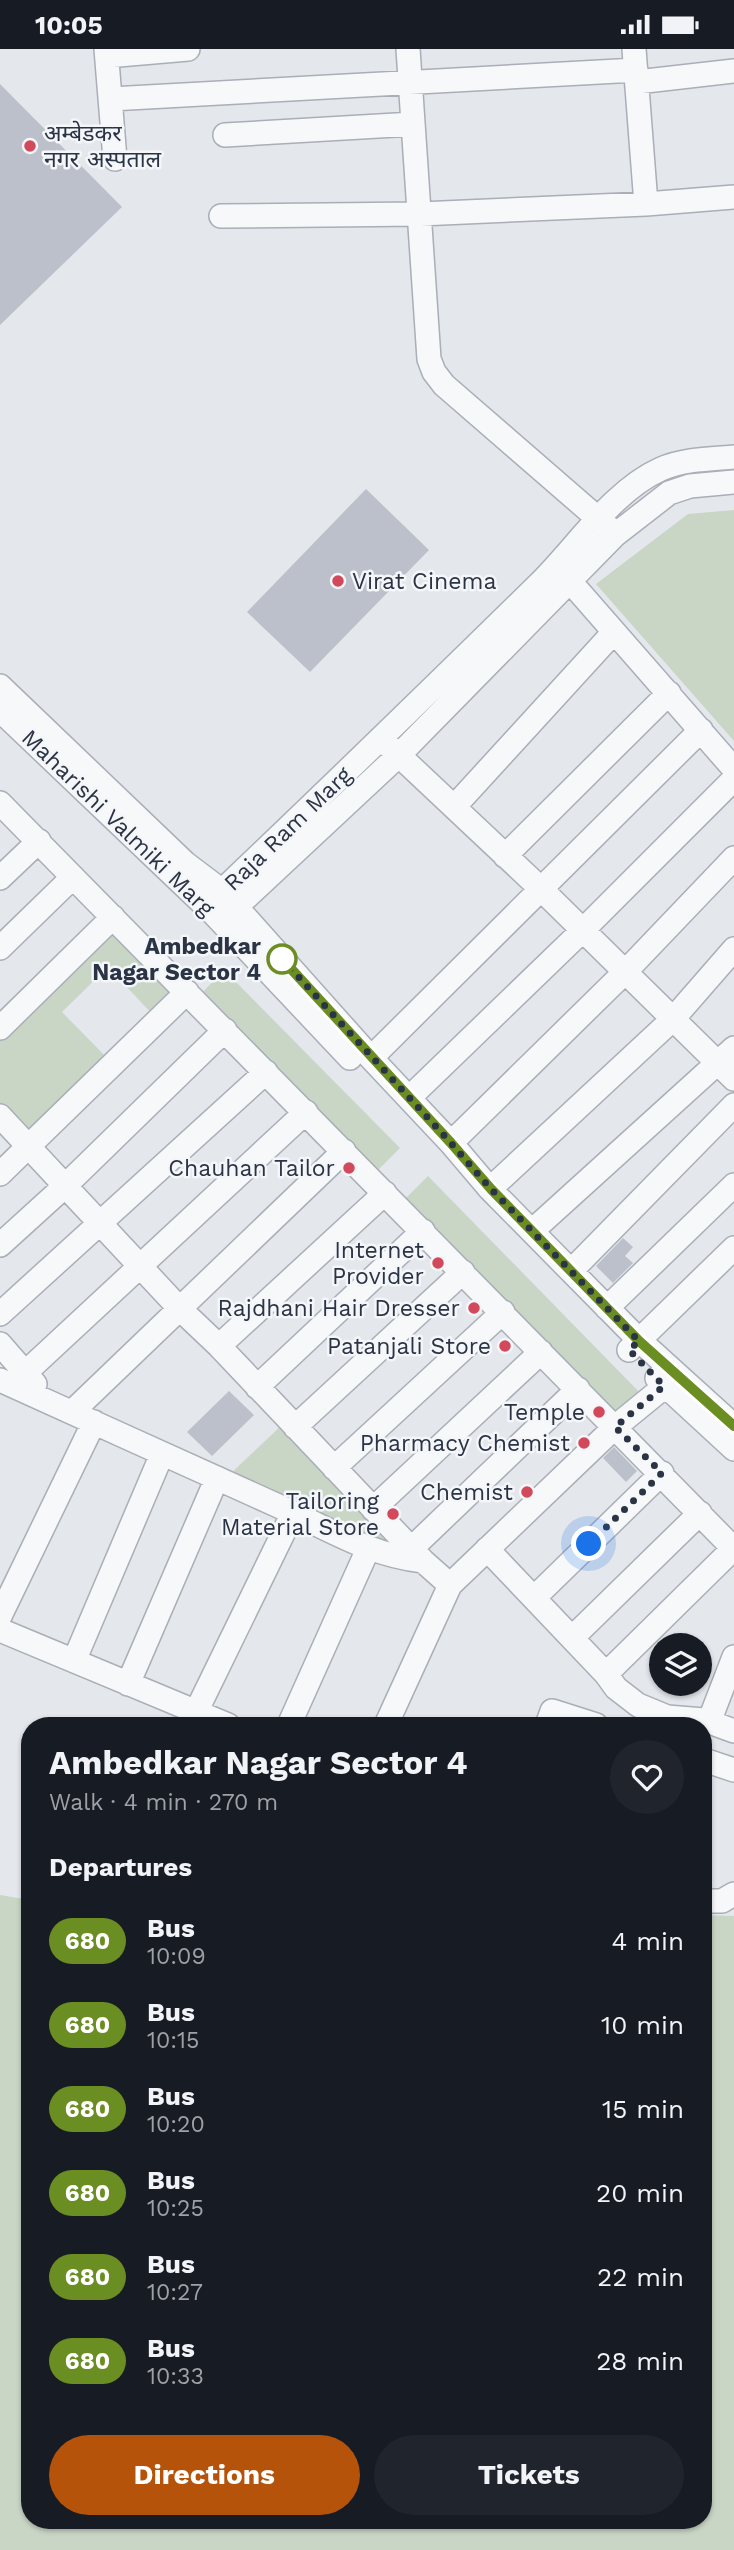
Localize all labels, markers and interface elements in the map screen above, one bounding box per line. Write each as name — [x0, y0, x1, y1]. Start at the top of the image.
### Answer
text: 10:05 — [35, 10, 103, 40]
place label: अम्बेडकर नगर अस्पताल — [44, 120, 162, 173]
marker: अम्बेडकर नगर अस्पताल — [22, 138, 38, 154]
place label: Virat Cinema — [352, 568, 496, 595]
marker: Virat Cinema — [330, 573, 346, 589]
street label: Maharishi Valmiki Marg — [16, 724, 220, 923]
street label: Raja Ram Marg — [219, 761, 358, 897]
place label: Ambedkar Nagar Sector 4 — [92, 933, 261, 986]
marker: Ambedkar Nagar Sector 4 — [267, 944, 297, 974]
place label: Chauhan Tailor — [168, 1155, 335, 1182]
marker: Chauhan Tailor — [341, 1160, 357, 1176]
place label: Internet Provider — [332, 1237, 424, 1290]
marker: Internet Provider — [430, 1255, 446, 1271]
place label: Rajdhani Hair Dresser — [217, 1295, 460, 1322]
marker: Rajdhani Hair Dresser — [466, 1300, 482, 1316]
place label: Patanjali Store — [327, 1333, 491, 1360]
marker: Patanjali Store — [497, 1338, 513, 1354]
place label: Temple — [504, 1399, 585, 1426]
marker: Temple — [591, 1404, 607, 1420]
place label: Pharmacy Chemist — [360, 1430, 570, 1457]
marker: Pharmacy Chemist — [576, 1435, 592, 1451]
place label: Chemist — [420, 1479, 513, 1506]
marker: Chemist — [519, 1484, 535, 1500]
place label: Tailoring Material Store — [221, 1488, 380, 1541]
marker: Tailoring Material Store — [385, 1506, 401, 1522]
your location — [571, 1526, 606, 1561]
map controls — [649, 1633, 712, 1696]
button: layers — [649, 1633, 712, 1696]
button: heart — [610, 1740, 684, 1814]
text: Ambedkar Nagar Sector 4 — [49, 1743, 468, 1782]
text: Walk · 4 min · 270 m — [49, 1789, 278, 1816]
text: Departures — [49, 1852, 192, 1882]
text: Bus — [147, 1913, 195, 1943]
text: 4 min — [611, 1926, 684, 1956]
text: 680 — [65, 1927, 110, 1955]
text: 10:09 — [147, 1943, 206, 1970]
text: Bus — [147, 1997, 195, 2027]
text: 10 min — [601, 2010, 684, 2040]
text: 680 — [65, 2011, 110, 2039]
text: 10:15 — [147, 2027, 199, 2054]
text: Bus — [147, 2081, 195, 2111]
text: 15 min — [602, 2094, 684, 2124]
text: 680 — [65, 2095, 110, 2123]
text: 10:20 — [147, 2111, 205, 2138]
text: Bus — [147, 2165, 195, 2195]
text: 20 min — [596, 2178, 684, 2208]
text: 680 — [65, 2179, 110, 2207]
text: 10:25 — [147, 2195, 204, 2222]
text: Bus — [147, 2249, 195, 2279]
text: 22 min — [597, 2262, 684, 2292]
text: 680 — [65, 2263, 110, 2291]
text: 10:27 — [147, 2279, 203, 2306]
text: Bus — [147, 2333, 195, 2363]
text: 28 min — [596, 2346, 684, 2376]
text: 680 — [65, 2347, 110, 2375]
text: 10:33 — [147, 2363, 204, 2390]
button: Directions — [49, 2435, 360, 2515]
button: Tickets — [374, 2435, 684, 2515]

